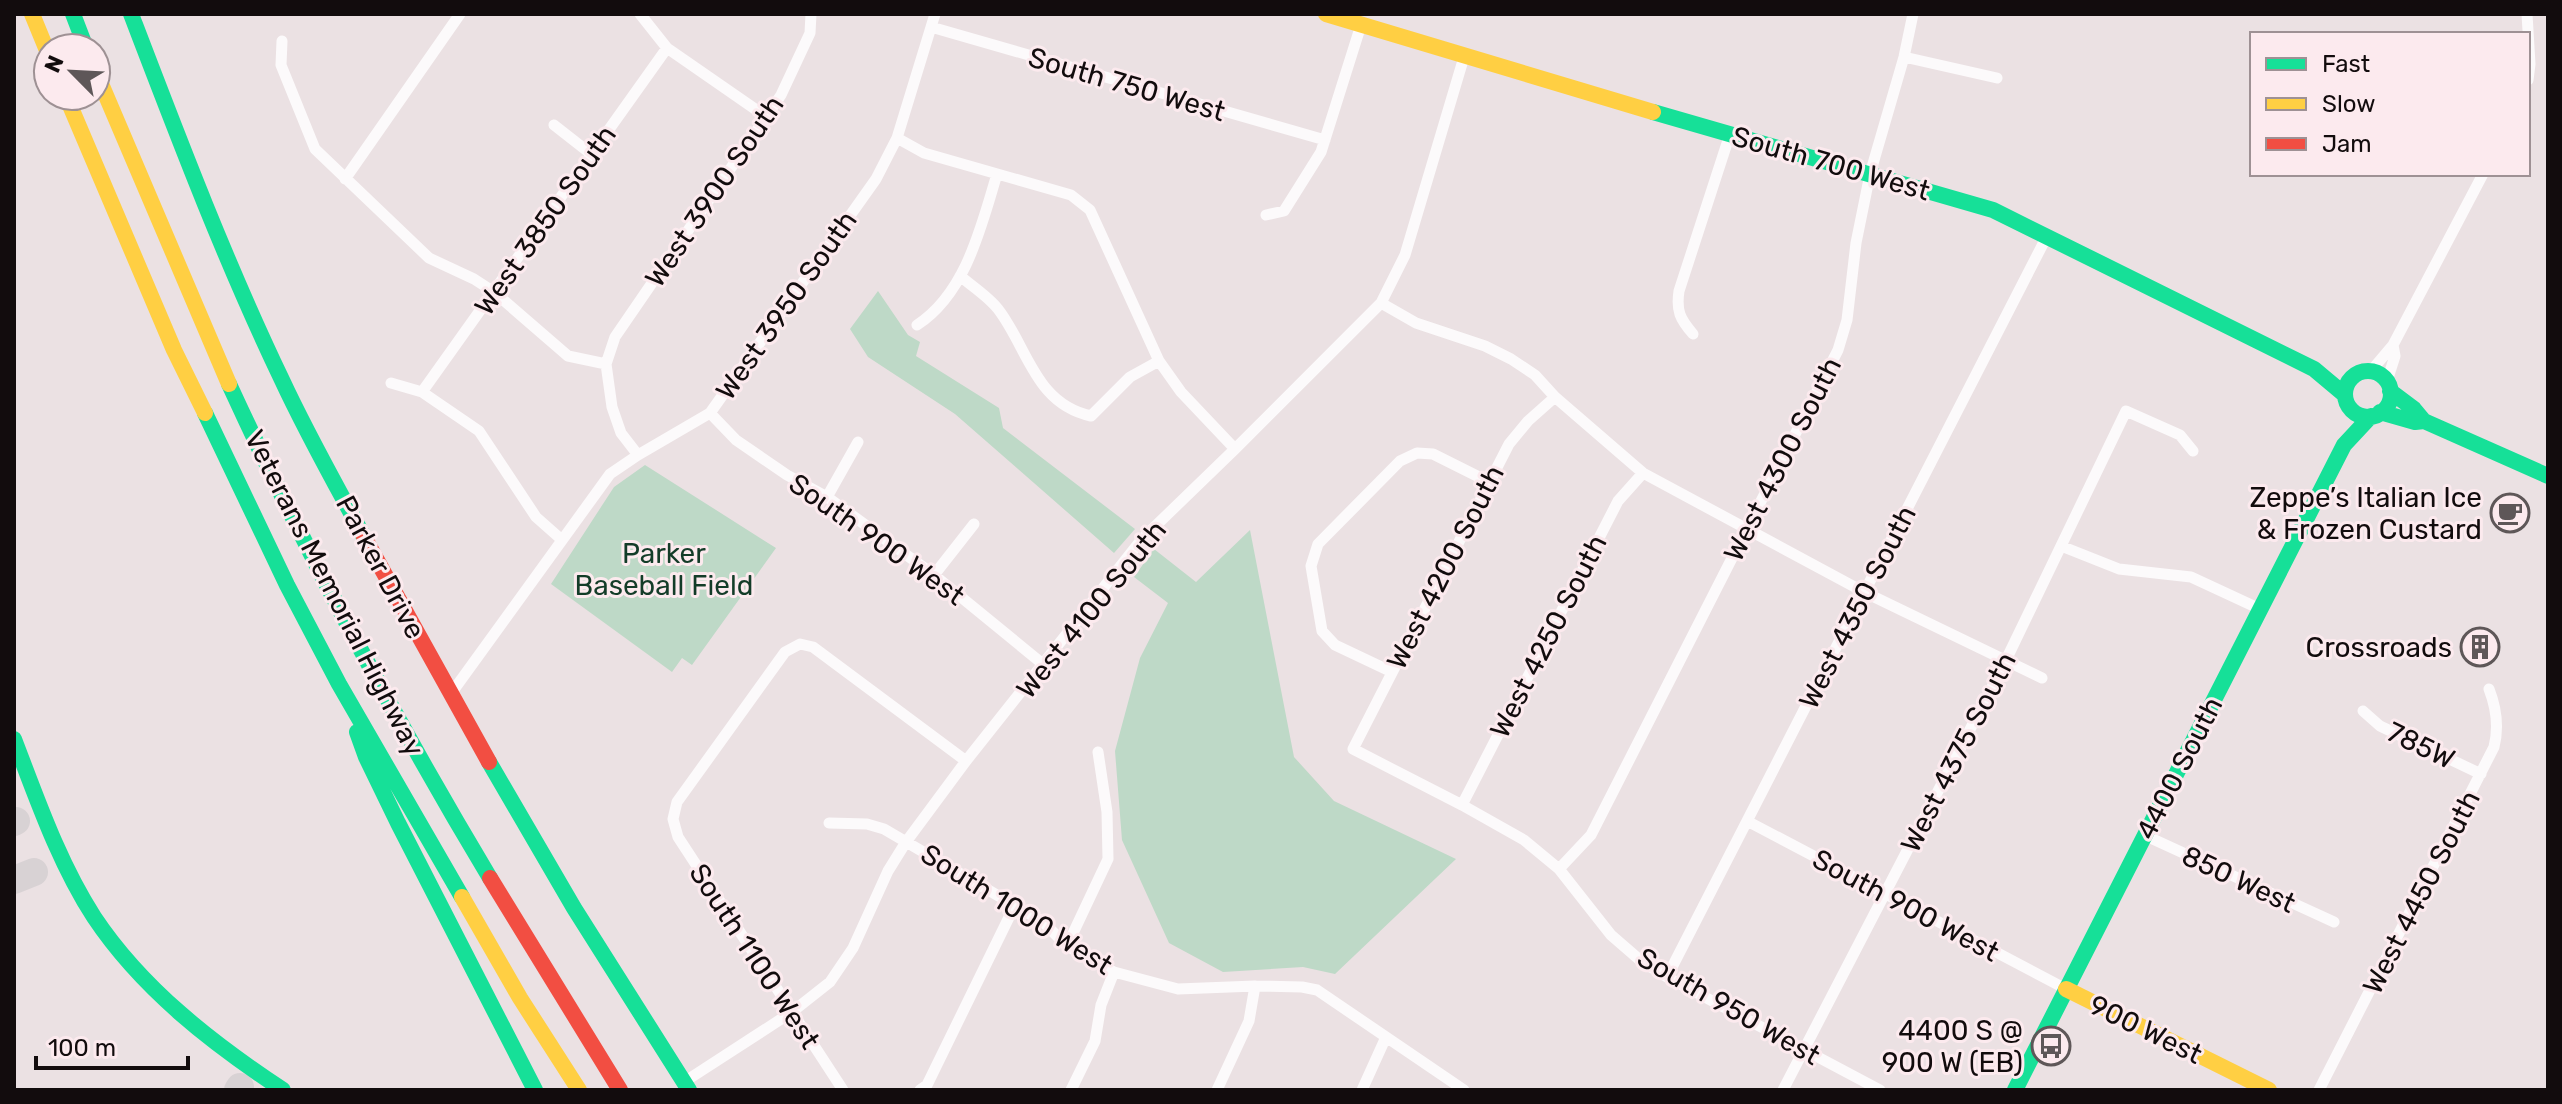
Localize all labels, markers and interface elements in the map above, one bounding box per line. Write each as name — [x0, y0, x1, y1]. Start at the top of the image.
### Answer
north arrow — [32, 32, 112, 112]
legend — [2250, 32, 2530, 176]
street label: South 750 West — [1025, 41, 1229, 128]
text: Fast — [2322, 50, 2370, 78]
text: N — [39, 51, 70, 77]
street label: West 3900 South — [638, 89, 791, 293]
text: Slow — [2322, 90, 2375, 118]
street label: West 3850 South — [468, 119, 623, 321]
street label: South 700 West — [1728, 119, 1934, 208]
text: Jam — [2322, 130, 2372, 158]
street label: West 3950 South — [709, 205, 864, 406]
street label: West 4300 South — [1717, 352, 1848, 567]
street label: Veterans Memorial Highway — [238, 425, 431, 762]
street label: West 4200 South — [1380, 460, 1511, 675]
street label: South 900 West — [783, 467, 971, 612]
place label: Zeppe’s Italian Ice & Frozen Custard — [2250, 481, 2482, 546]
street label: Parker Drive — [329, 490, 432, 645]
cafe icon: Zeppe’s Italian Ice & Frozen Custard — [2489, 492, 2531, 534]
street label: West 4350 South — [1792, 500, 1923, 714]
street label: West 4100 South — [1010, 514, 1173, 705]
street label: West 4250 South — [1483, 529, 1614, 743]
park label: Parker Baseball Field — [575, 537, 753, 602]
building icon: Crossroads — [2459, 626, 2501, 668]
place label: Crossroads — [2306, 631, 2452, 664]
street label: West 4375 South — [1894, 647, 2023, 858]
street label: 4400 South — [2129, 691, 2229, 845]
street label: 785W — [2382, 715, 2460, 776]
street label: West 4450 South — [2356, 785, 2487, 1000]
street label: South 1000 West — [915, 837, 1119, 982]
street label: 850 West — [2177, 839, 2301, 920]
street label: South 900 West — [1807, 842, 2005, 969]
street label: South 1100 West — [683, 858, 827, 1055]
street label: South 950 West — [1632, 941, 1826, 1072]
street label: 900 West — [2084, 988, 2208, 1071]
place label: 4400 S @ 900 W (EB) — [1882, 1014, 2023, 1079]
scale bar — [36, 1020, 188, 1070]
bus stop icon: 4400 S @ 900 W (EB) — [2030, 1025, 2072, 1067]
text: 100 m — [48, 1034, 116, 1062]

